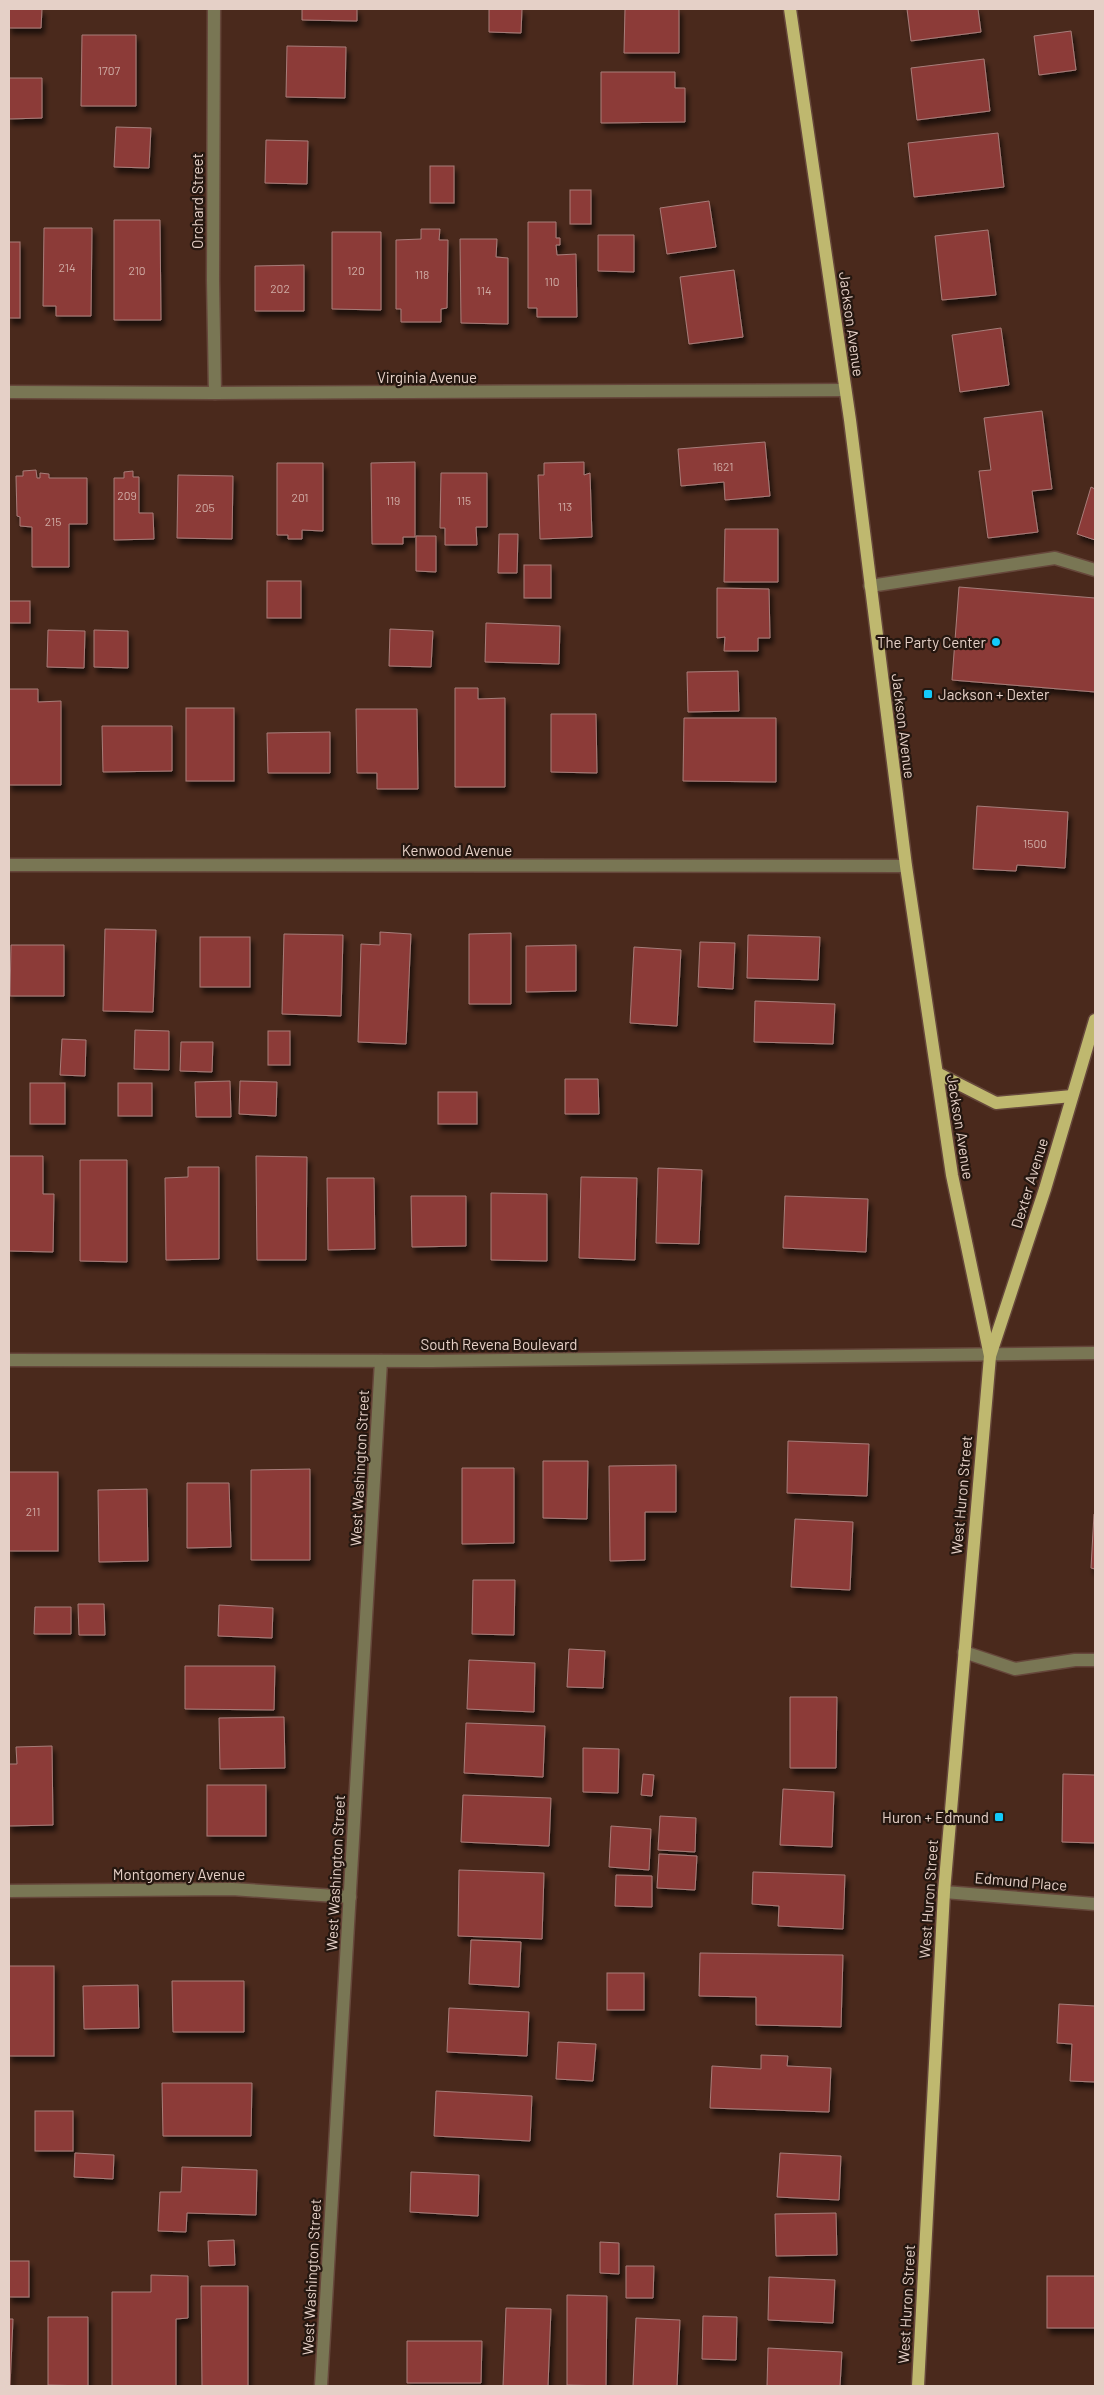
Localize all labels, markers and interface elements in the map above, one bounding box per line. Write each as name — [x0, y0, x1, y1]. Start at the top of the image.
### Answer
house number: 1707 — [98, 63, 120, 77]
street label: Orchard Street — [188, 153, 206, 249]
house number: 214 — [58, 260, 76, 274]
house number: 210 — [128, 263, 146, 277]
house number: 120 — [347, 263, 365, 277]
house number: 118 — [415, 267, 429, 281]
street label: Jackson Avenue — [836, 270, 868, 378]
house number: 110 — [544, 274, 560, 288]
house number: 202 — [270, 281, 290, 295]
house number: 114 — [476, 283, 492, 297]
street label: Virginia Avenue — [377, 368, 477, 386]
house number: 1621 — [713, 459, 733, 473]
house number: 209 — [117, 488, 137, 502]
house number: 201 — [291, 490, 309, 504]
house number: 119 — [386, 493, 400, 507]
house number: 115 — [457, 493, 471, 507]
house number: 113 — [558, 499, 572, 513]
house number: 205 — [195, 500, 215, 514]
house number: 215 — [45, 514, 61, 528]
place label: The Party Center — [877, 633, 987, 651]
marker: The Party Center — [990, 636, 1002, 648]
street label: Jackson Avenue — [889, 672, 919, 780]
place label: Jackson + Dexter — [938, 685, 1050, 703]
marker: Jackson + Dexter — [922, 688, 934, 700]
house number: 1500 — [1023, 836, 1047, 850]
street label: Kenwood Avenue — [402, 841, 512, 859]
street label: Jackson Avenue — [944, 1073, 978, 1181]
street label: Dexter Avenue — [1007, 1136, 1051, 1230]
street label: South Revena Boulevard — [420, 1335, 578, 1353]
street label: West Washington Street — [346, 1389, 372, 1547]
street label: West Huron Street — [947, 1435, 975, 1555]
house number: 211 — [26, 1504, 40, 1518]
street label: West Washington Street — [322, 1794, 348, 1952]
place label: Huron + Edmund — [882, 1808, 989, 1826]
marker: Huron + Edmund — [993, 1811, 1005, 1823]
street label: West Huron Street — [915, 1839, 941, 1959]
street label: Montgomery Avenue — [113, 1865, 245, 1883]
street label: Edmund Place — [974, 1868, 1068, 1894]
street label: West Washington Street — [298, 2198, 324, 2356]
street label: West Huron Street — [894, 2244, 918, 2364]

